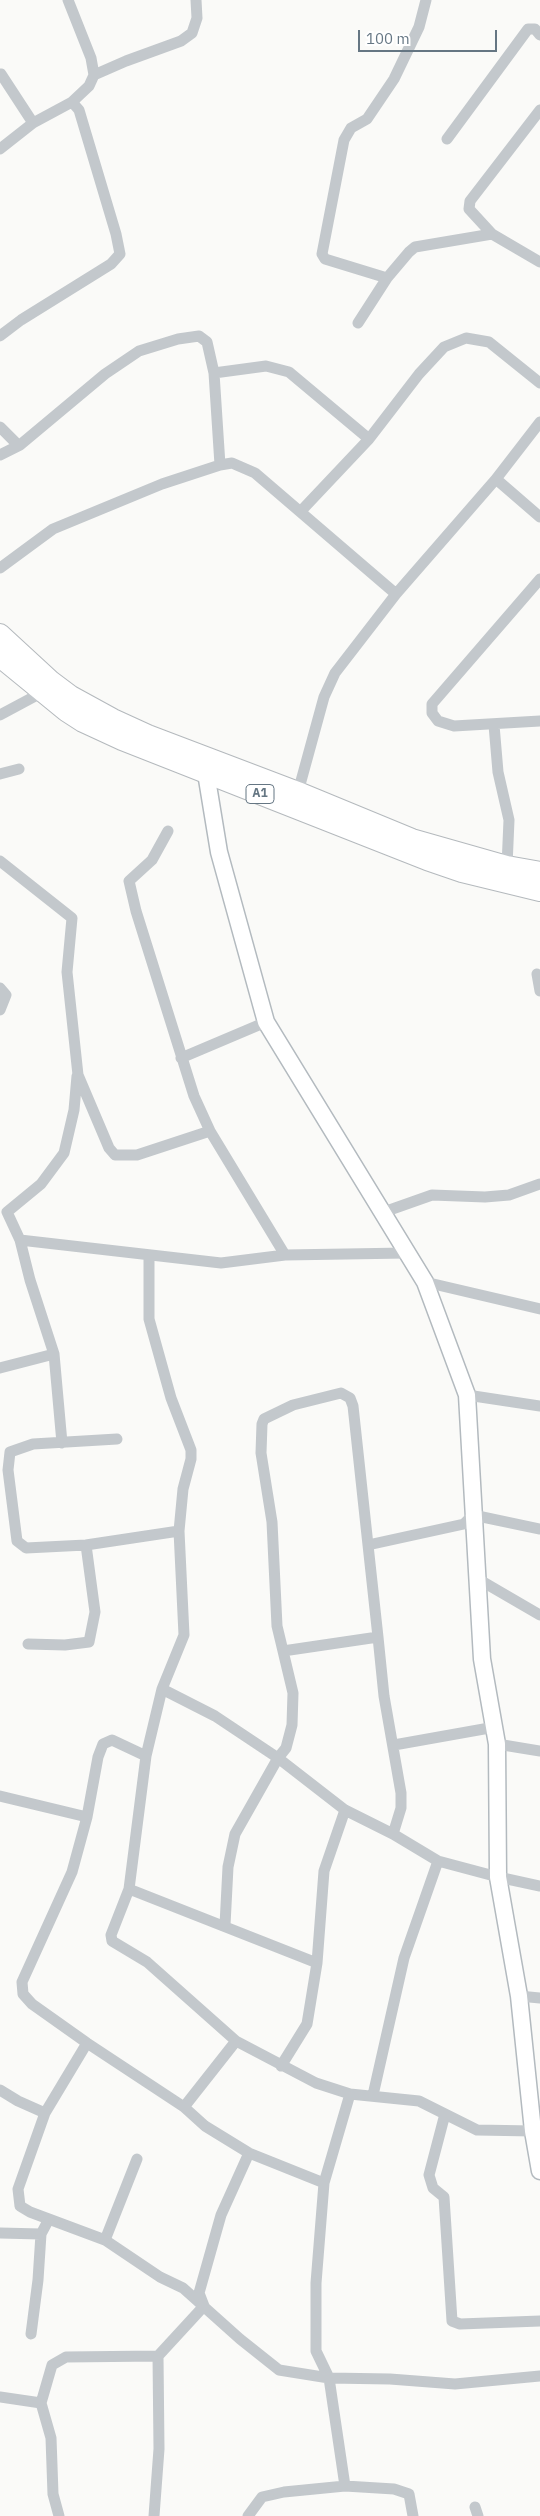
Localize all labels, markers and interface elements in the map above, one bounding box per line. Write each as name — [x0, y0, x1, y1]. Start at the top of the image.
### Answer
scale bar — [360, 20, 499, 52]
text: 100 m — [366, 29, 410, 48]
road number: A1 — [246, 784, 274, 804]

